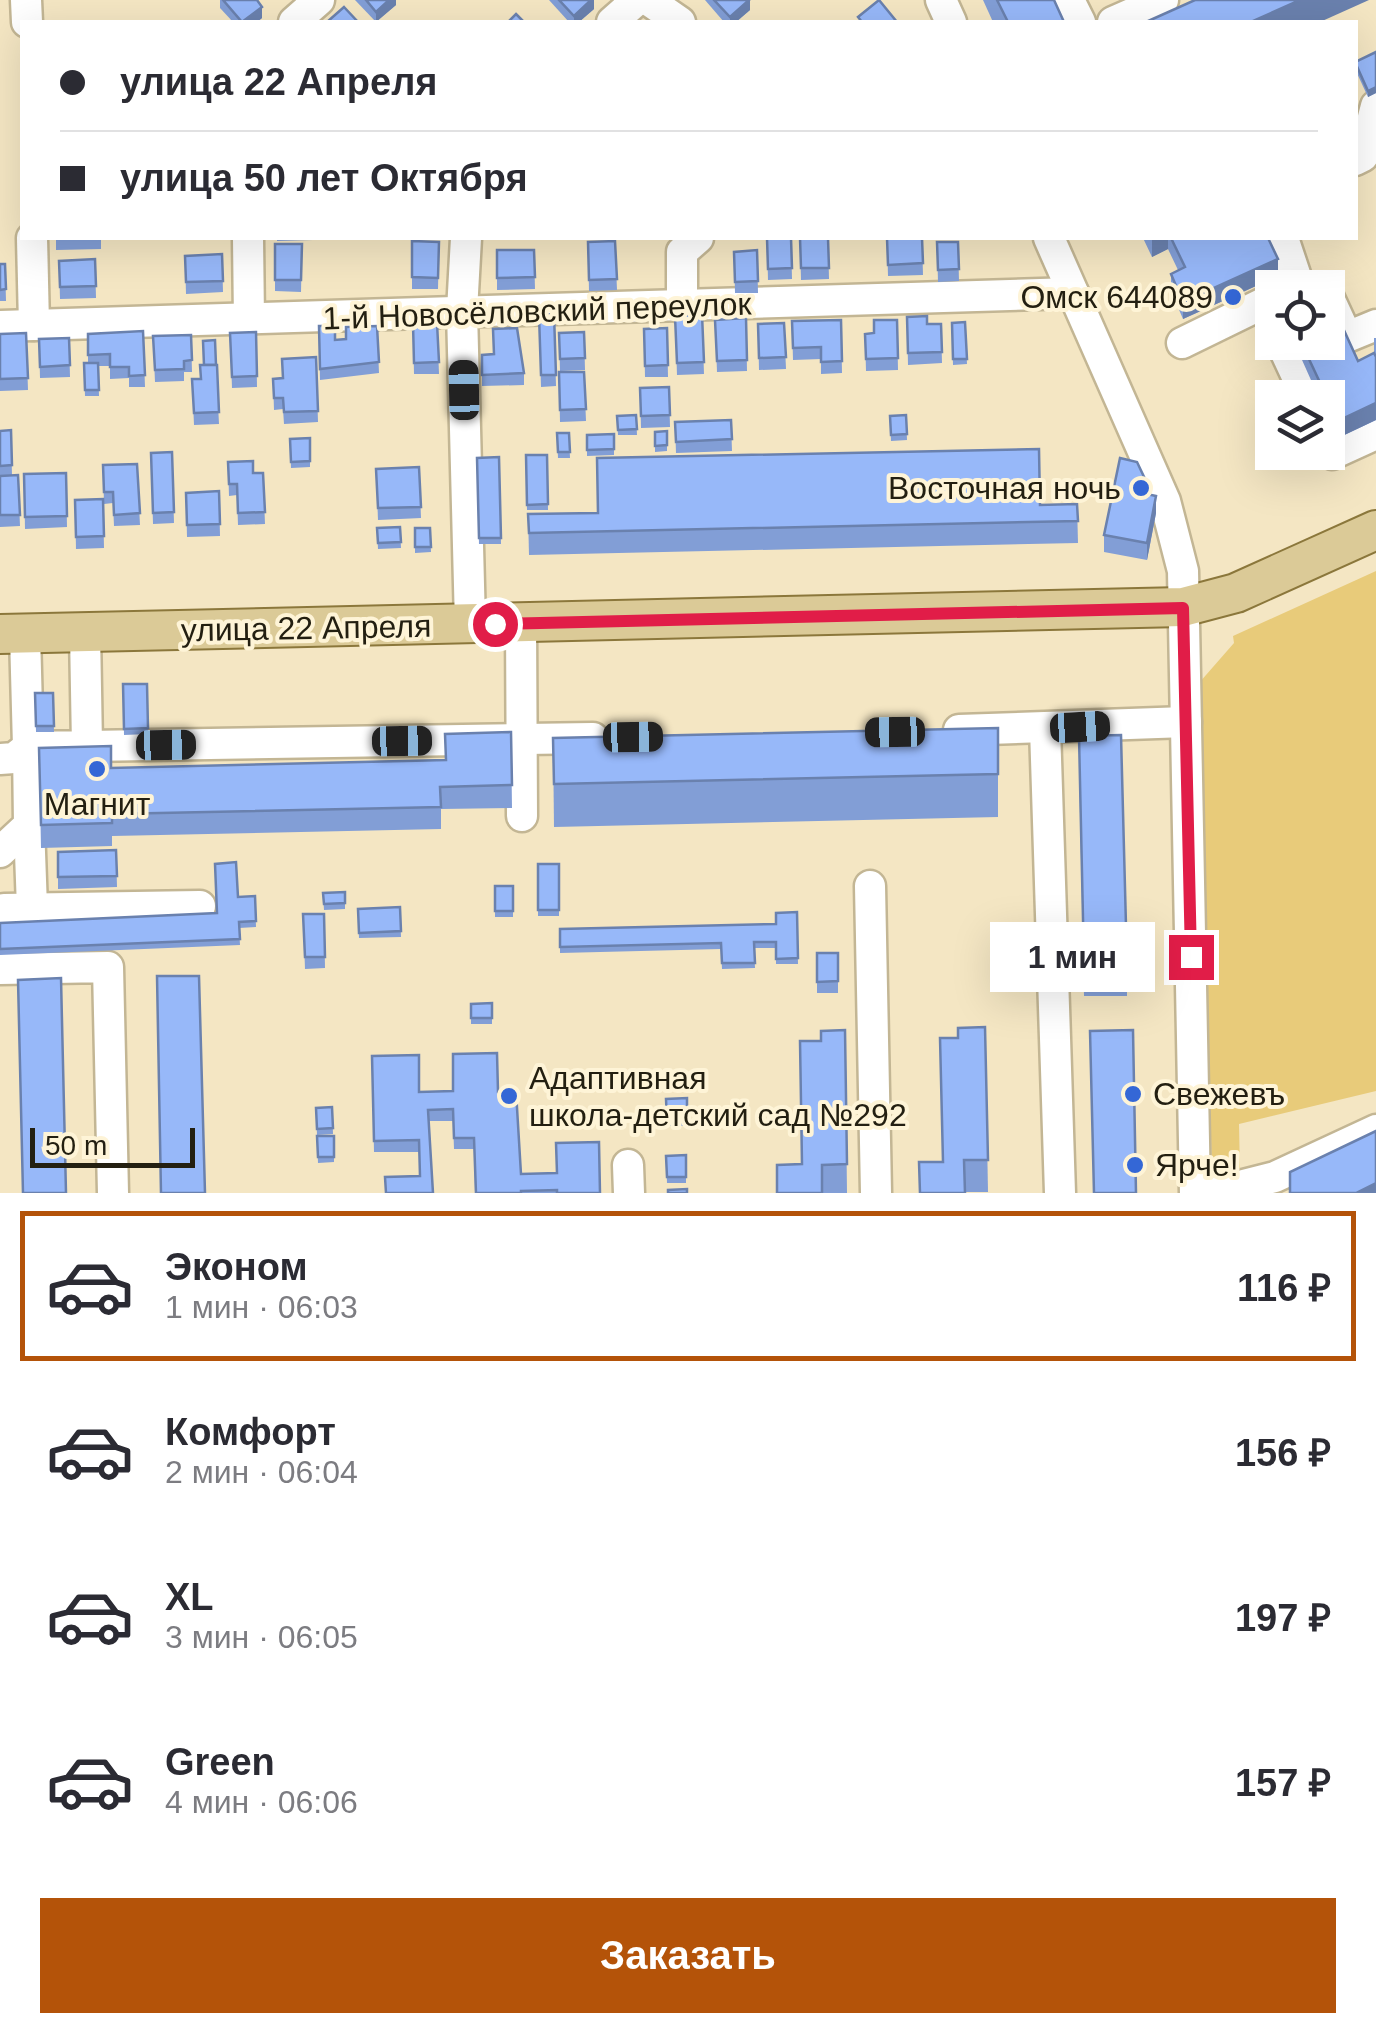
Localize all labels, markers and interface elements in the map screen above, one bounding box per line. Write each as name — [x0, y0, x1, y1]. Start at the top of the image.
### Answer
text: улица 22 Апреля — [120, 61, 438, 103]
text: улица 50 лет Октября — [120, 157, 528, 199]
map controls — [1255, 270, 1345, 470]
button: locate — [1255, 270, 1345, 360]
place label: Омск 644089 — [1020, 279, 1213, 315]
street label: 1-й Новосёловский переулок — [322, 285, 753, 336]
marker: Омск 644089 — [1222, 286, 1244, 308]
car — [448, 360, 480, 420]
button: layers — [1255, 380, 1345, 470]
place label: Восточная ночь — [888, 470, 1121, 506]
marker: Восточная ночь — [1130, 477, 1152, 499]
route start — [473, 602, 518, 647]
street label: улица 22 Апреля — [180, 608, 432, 648]
car — [1049, 710, 1111, 744]
car — [865, 716, 925, 748]
car — [603, 721, 663, 753]
car — [372, 725, 432, 757]
car — [136, 729, 196, 761]
marker: Магнит — [86, 758, 108, 780]
place label: Магнит — [44, 786, 151, 822]
callout: 1 мин — [991, 922, 1156, 992]
route end — [1169, 935, 1214, 980]
text: 1 мин — [1028, 939, 1117, 975]
place label: Адаптивная школа-детский сад №292 — [529, 1060, 907, 1133]
place label: Свежевъ — [1153, 1076, 1285, 1112]
marker: Свежевъ — [1122, 1083, 1144, 1105]
marker: Адаптивная школа-детский сад №292 — [498, 1085, 520, 1107]
scale bar — [30, 1123, 195, 1168]
text: 50 m — [45, 1130, 107, 1161]
place label: Ярче! — [1155, 1147, 1239, 1183]
marker: Ярче! — [1124, 1154, 1146, 1176]
icon: car — [45, 1241, 135, 1331]
text: Эконом — [165, 1246, 308, 1288]
text: 116 ₽ — [1237, 1267, 1331, 1309]
text: 1 мин · 06:03 — [165, 1289, 358, 1325]
icon: car — [45, 1406, 135, 1496]
text: Комфорт — [165, 1411, 336, 1453]
text: 156 ₽ — [1235, 1432, 1331, 1474]
text: 2 мин · 06:04 — [165, 1454, 358, 1490]
icon: car — [45, 1571, 135, 1661]
text: XL — [165, 1576, 214, 1618]
text: 197 ₽ — [1235, 1597, 1331, 1639]
text: 3 мин · 06:05 — [165, 1619, 358, 1655]
icon: car — [45, 1736, 135, 1826]
text: Green — [165, 1741, 275, 1783]
text: 157 ₽ — [1235, 1762, 1331, 1804]
text: 4 мин · 06:06 — [165, 1784, 358, 1820]
button: Заказать — [40, 1898, 1336, 2013]

